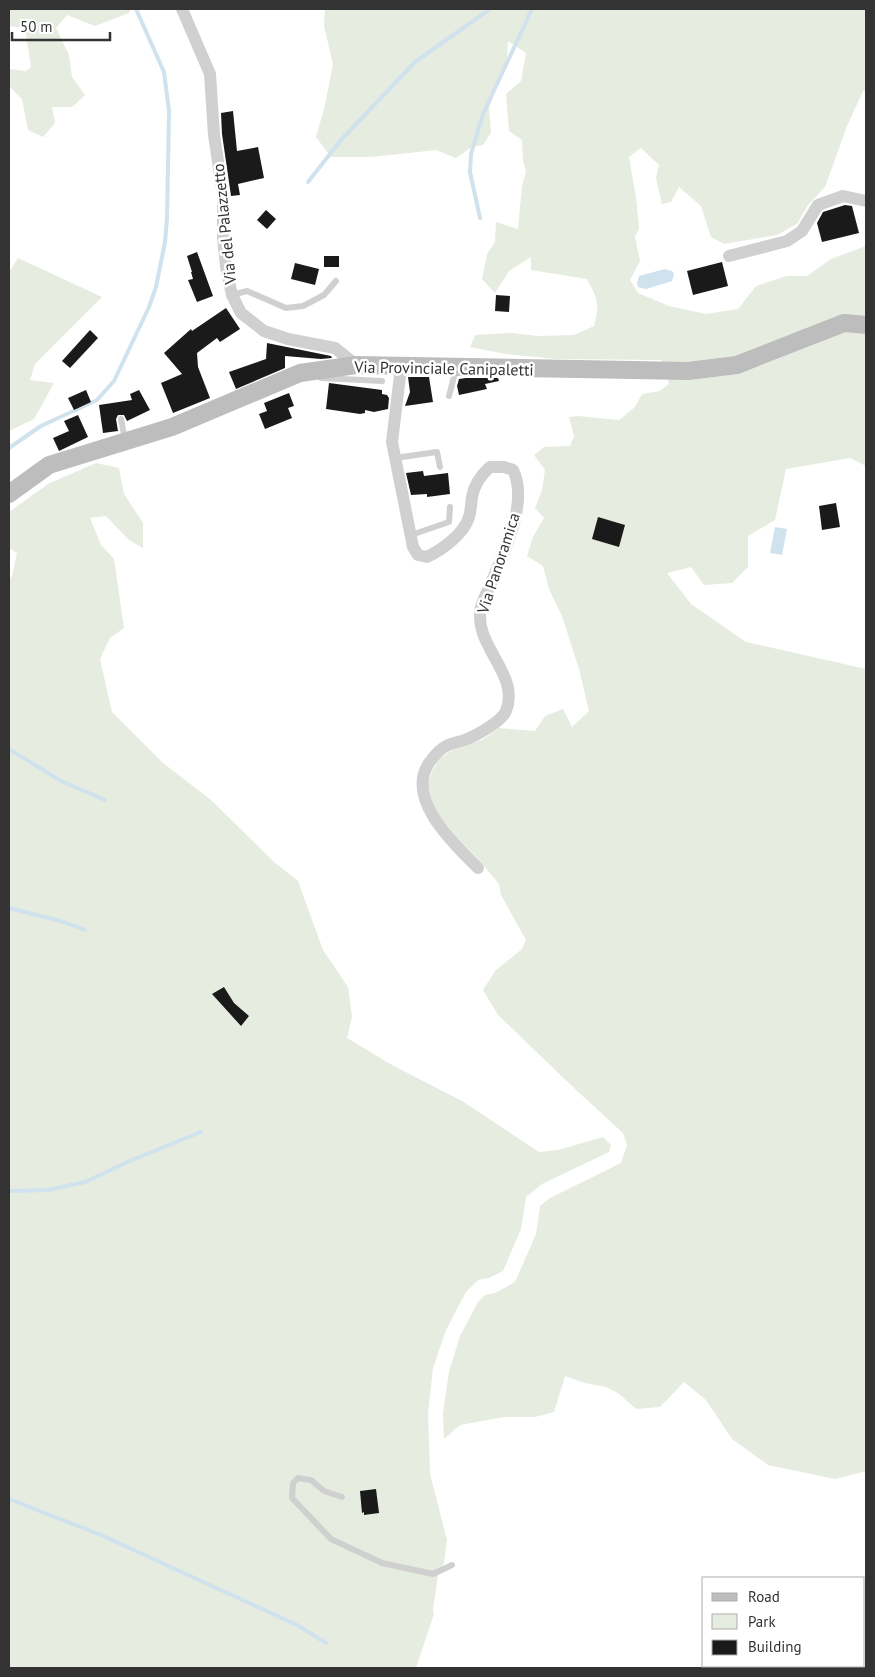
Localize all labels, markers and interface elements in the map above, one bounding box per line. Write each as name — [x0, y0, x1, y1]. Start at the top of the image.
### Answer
scale bar — [12, 10, 110, 42]
text: 50 m — [20, 17, 53, 36]
street label: Via del Palazzetto — [208, 162, 240, 287]
street label: Via Provinciale Canipaletti — [353, 356, 534, 380]
street label: Via Panoramica — [472, 510, 524, 617]
legend — [702, 1577, 865, 1667]
text: Road — [748, 1587, 780, 1606]
text: Park — [748, 1612, 776, 1631]
text: Building — [748, 1637, 802, 1656]

